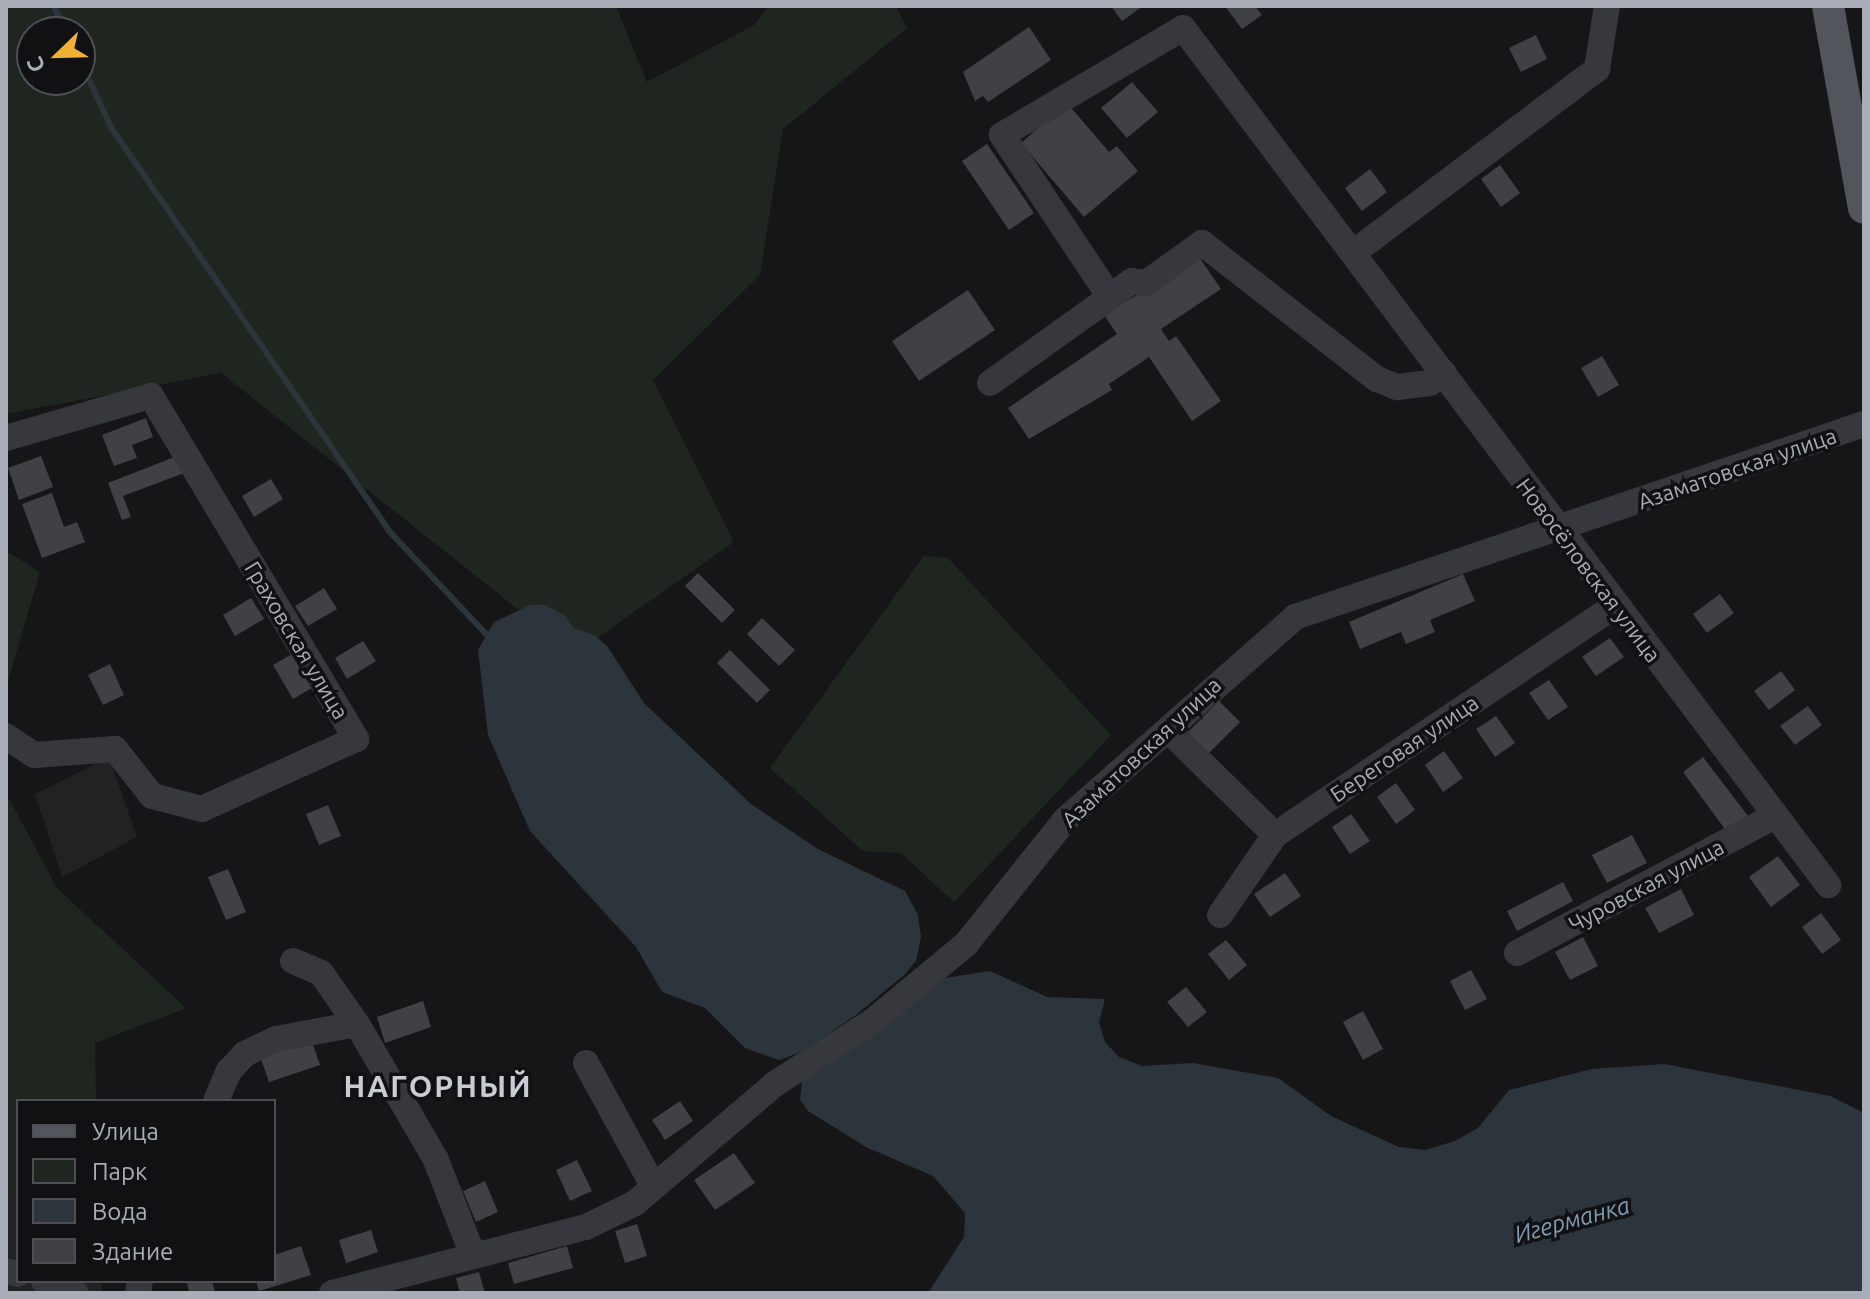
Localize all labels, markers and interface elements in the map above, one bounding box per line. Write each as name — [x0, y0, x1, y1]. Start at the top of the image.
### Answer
north arrow — [16, 16, 96, 96]
text: С — [21, 53, 50, 76]
street label: Азаматовская улица — [1634, 422, 1840, 514]
street label: Новосёловская улица — [1511, 473, 1667, 667]
street label: Граховская улица — [240, 556, 354, 724]
street label: Азаматовская улица — [1056, 671, 1226, 833]
street label: Береговая улица — [1325, 689, 1483, 807]
street label: Чуровская улица — [1564, 833, 1728, 937]
district label: НАГОРНЫЙ — [343, 1068, 533, 1104]
legend — [16, 1099, 276, 1283]
text: Улица — [92, 1118, 159, 1145]
text: Парк — [92, 1158, 147, 1185]
water label: Игерманка — [1511, 1191, 1633, 1249]
text: Вода — [92, 1198, 148, 1225]
text: Здание — [92, 1238, 173, 1265]

